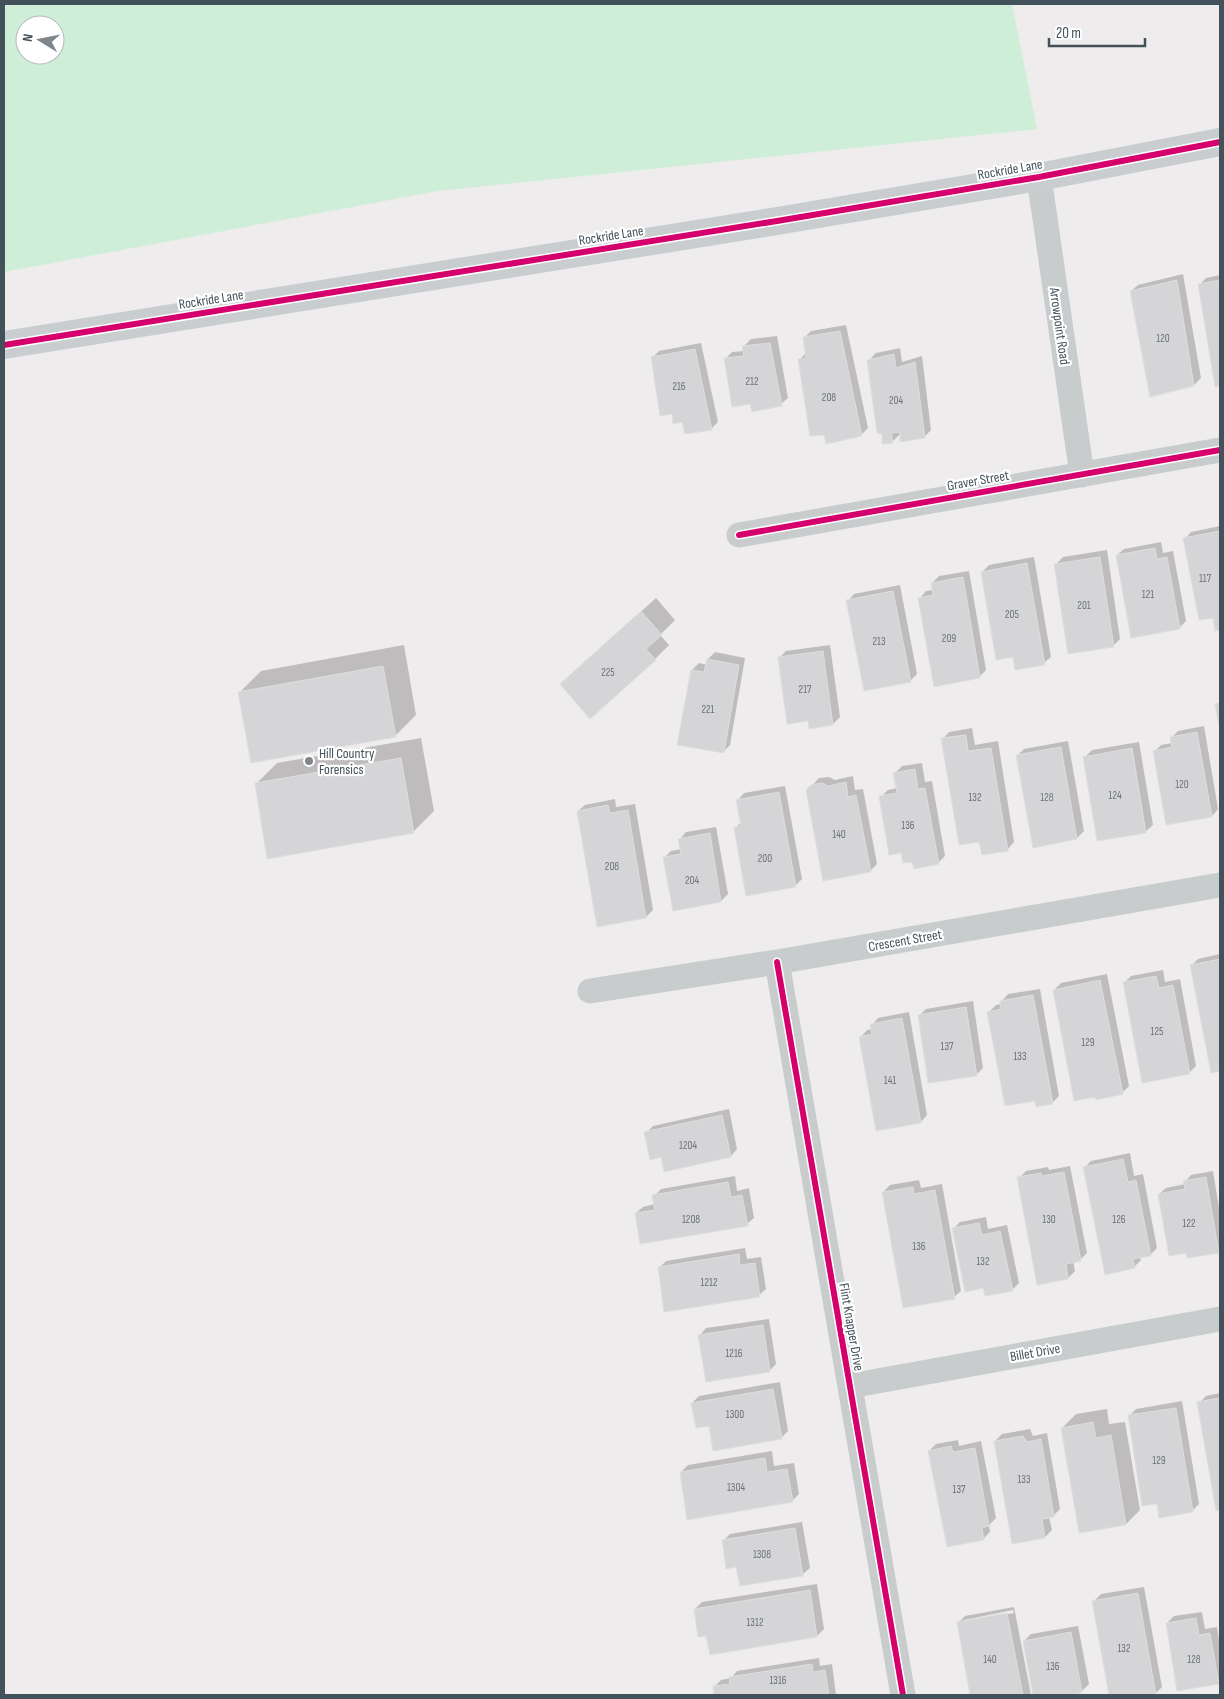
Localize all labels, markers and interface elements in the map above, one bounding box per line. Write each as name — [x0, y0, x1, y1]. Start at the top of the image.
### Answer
north arrow — [15, 15, 65, 65]
scale bar — [1049, 15, 1145, 47]
text: 20 m — [1056, 24, 1081, 43]
text: N — [19, 33, 37, 43]
street label: Rockride Lane — [976, 155, 1044, 184]
street label: Rockride Lane — [577, 222, 645, 249]
street label: Arrowpoint Road — [1046, 285, 1073, 366]
street label: Rockride Lane — [177, 286, 245, 313]
house number: 120 — [1156, 332, 1170, 345]
house number: 212 — [745, 375, 759, 388]
house number: 216 — [672, 380, 686, 393]
house number: 208 — [822, 391, 836, 404]
house number: 204 — [889, 394, 903, 407]
street label: Graver Street — [946, 467, 1010, 494]
house number: 117 — [1199, 572, 1212, 585]
house number: 121 — [1142, 588, 1154, 601]
house number: 201 — [1077, 599, 1091, 612]
house number: 205 — [1005, 608, 1019, 621]
house number: 209 — [942, 632, 956, 645]
house number: 213 — [872, 635, 886, 648]
house number: 225 — [601, 666, 615, 679]
house number: 217 — [799, 683, 812, 696]
house number: 221 — [702, 703, 715, 716]
place label: Hill Country Forensics — [319, 745, 375, 778]
marker: Hill Country Forensics — [303, 755, 315, 767]
house number: 120 — [1175, 778, 1189, 791]
house number: 124 — [1108, 789, 1122, 802]
house number: 132 — [968, 791, 982, 804]
house number: 128 — [1040, 791, 1054, 804]
house number: 136 — [901, 819, 915, 832]
house number: 140 — [832, 828, 846, 841]
house number: 200 — [758, 852, 772, 865]
house number: 208 — [605, 860, 619, 873]
house number: 204 — [685, 874, 699, 887]
street label: Crescent Street — [867, 926, 943, 955]
house number: 125 — [1151, 1025, 1163, 1038]
house number: 129 — [1081, 1036, 1095, 1049]
house number: 137 — [941, 1040, 954, 1053]
house number: 133 — [1013, 1050, 1027, 1063]
house number: 141 — [884, 1074, 896, 1087]
house number: 1204 — [679, 1139, 697, 1152]
house number: 1208 — [682, 1213, 700, 1226]
house number: 130 — [1042, 1213, 1056, 1226]
house number: 126 — [1112, 1213, 1126, 1226]
house number: 122 — [1182, 1217, 1196, 1230]
house number: 136 — [912, 1240, 926, 1253]
house number: 132 — [976, 1255, 990, 1268]
house number: 1212 — [700, 1276, 718, 1289]
street label: Flint Knapper Drive — [835, 1282, 868, 1372]
street label: Billet Drive — [1009, 1340, 1061, 1365]
house number: 1216 — [725, 1347, 743, 1360]
house number: 1300 — [726, 1408, 744, 1421]
house number: 129 — [1152, 1454, 1166, 1467]
house number: 133 — [1017, 1473, 1031, 1486]
house number: 1304 — [727, 1481, 745, 1494]
house number: 137 — [953, 1483, 966, 1496]
house number: 1308 — [753, 1548, 771, 1561]
house number: 1312 — [747, 1616, 764, 1629]
house number: 132 — [1117, 1642, 1131, 1655]
house number: 140 — [983, 1653, 997, 1666]
house number: 128 — [1187, 1653, 1201, 1666]
house number: 136 — [1046, 1660, 1060, 1673]
house number: 1316 — [769, 1674, 787, 1687]

